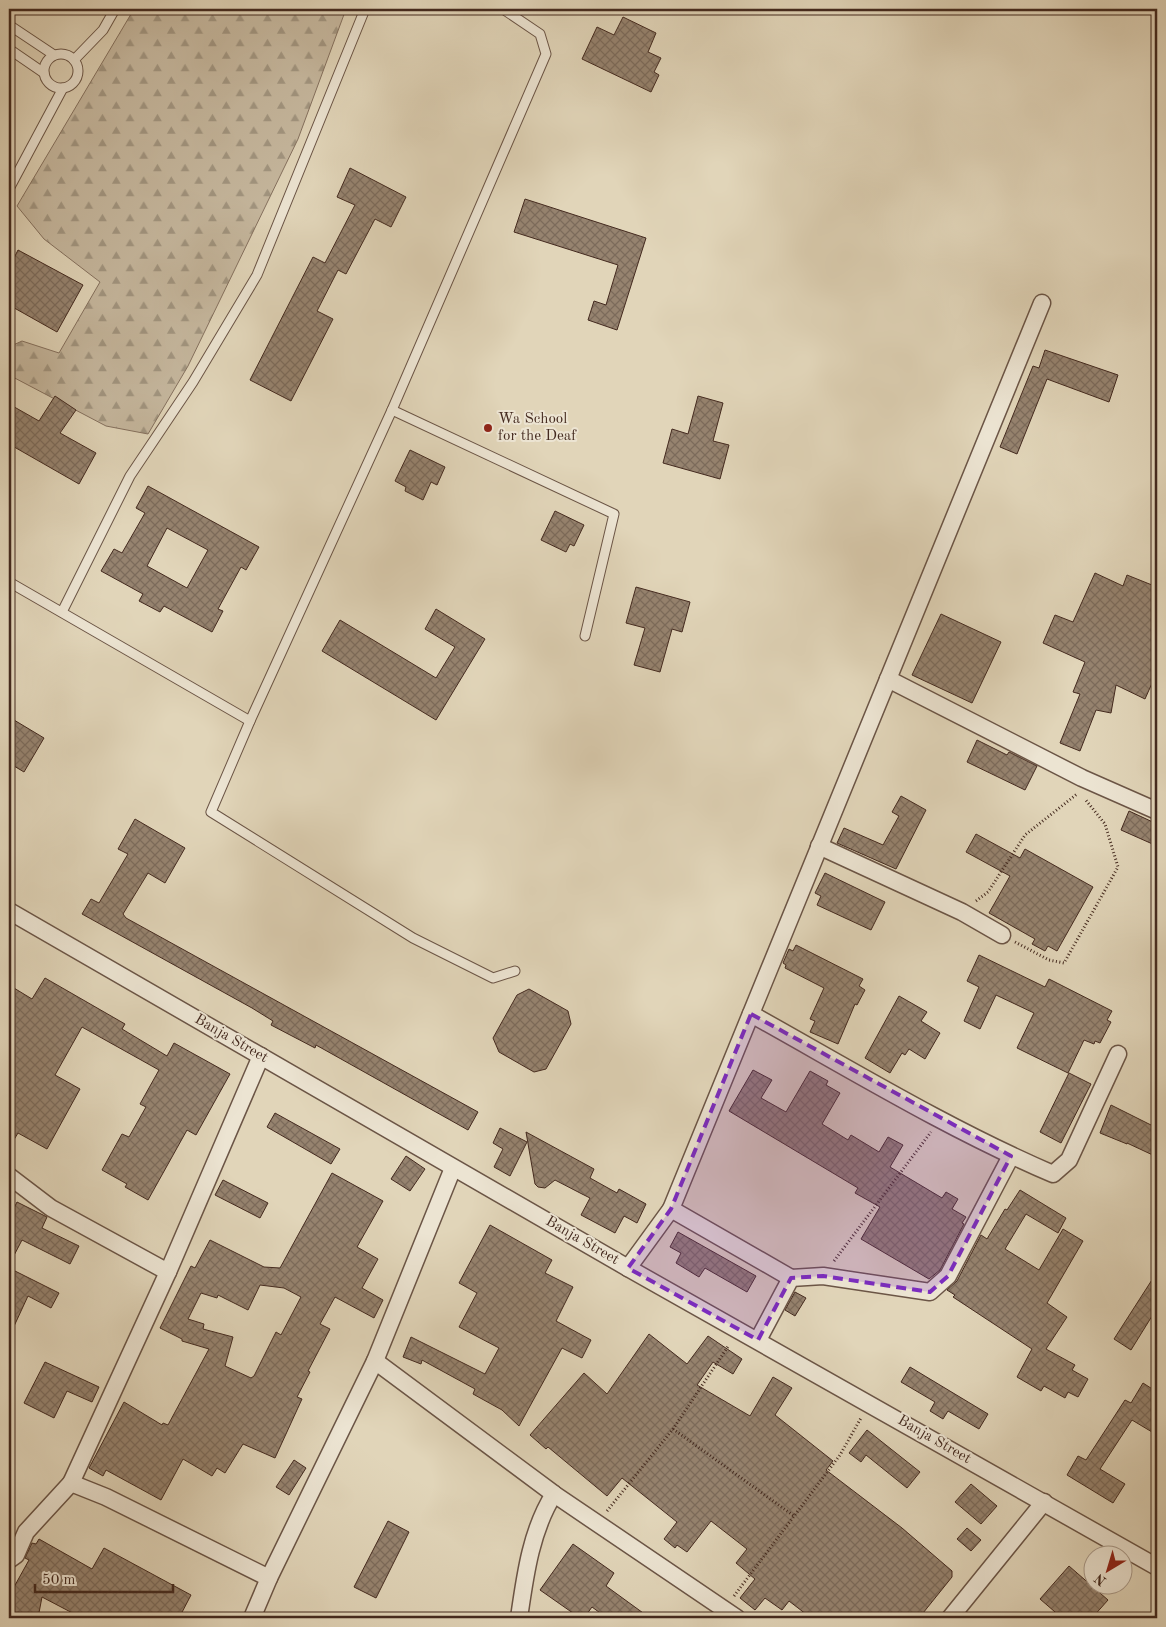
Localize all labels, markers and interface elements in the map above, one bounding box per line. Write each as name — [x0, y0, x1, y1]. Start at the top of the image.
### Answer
place label: Wa School for the Deaf — [498, 412, 577, 444]
marker: Wa School for the Deaf — [482, 422, 494, 434]
street label: Banja Street — [192, 1012, 270, 1066]
street label: Banja Street — [543, 1214, 621, 1268]
street label: Banja Street — [895, 1413, 973, 1467]
north arrow — [1084, 1544, 1134, 1594]
scale bar — [35, 1562, 172, 1594]
text: N — [1092, 1570, 1109, 1588]
text: 50 m — [42, 1573, 76, 1588]

